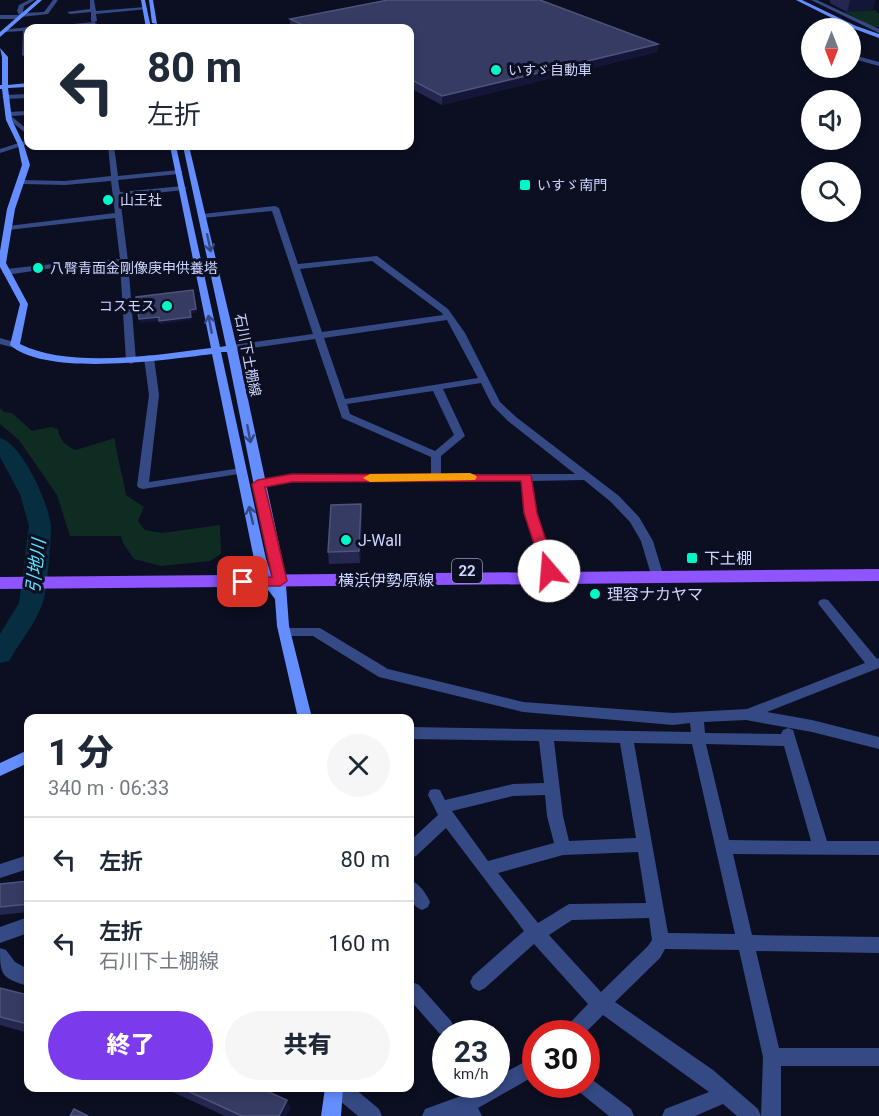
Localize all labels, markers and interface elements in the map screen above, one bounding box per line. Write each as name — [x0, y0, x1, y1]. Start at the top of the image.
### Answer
north arrow — [801, 18, 861, 78]
map controls — [801, 18, 861, 222]
text: 80 m — [147, 43, 242, 92]
icon: left — [48, 48, 126, 126]
place label: いすゞ自動車 — [508, 62, 592, 78]
marker: いすゞ自動車 — [489, 63, 503, 77]
button: sound — [801, 90, 861, 150]
text: 左折 — [147, 99, 201, 131]
button: search — [801, 162, 861, 222]
place label: いすゞ南門 — [537, 177, 607, 193]
marker: いすゞ南門 — [518, 178, 532, 192]
place label: 山王社 — [120, 192, 162, 208]
marker: 山王社 — [101, 193, 115, 207]
one-way arrow — [204, 233, 215, 252]
place label: 八臀青面金剛像庚申供養塔 — [50, 260, 218, 276]
marker: 八臀青面金剛像庚申供養塔 — [31, 261, 45, 275]
place label: コスモス — [99, 298, 155, 314]
marker: コスモス — [160, 299, 174, 313]
street label: 石川下土棚線 — [232, 312, 264, 398]
one-way arrow — [204, 315, 215, 335]
one-way arrow — [244, 424, 255, 443]
one-way arrow — [244, 506, 256, 525]
place label: J-Wall — [358, 531, 402, 550]
marker: J-Wall — [339, 533, 353, 547]
water label: 引地川 — [22, 536, 49, 594]
position arrow — [517, 539, 581, 603]
place label: 下土棚 — [704, 549, 752, 568]
marker: 下土棚 — [685, 551, 699, 565]
pin — [217, 556, 268, 607]
road number: 22 — [452, 559, 482, 583]
icon: arrive — [226, 565, 259, 598]
street label: 横浜伊勢原線 — [338, 571, 434, 590]
place label: 理容ナカヤマ — [607, 585, 703, 604]
marker: 理容ナカヤマ — [588, 587, 602, 601]
text: 1 分 — [48, 732, 114, 774]
button: close — [327, 734, 390, 797]
text: 340 m · 06:33 — [48, 776, 169, 800]
icon: left — [48, 843, 81, 876]
text: 80 m — [341, 847, 390, 872]
text: 左折 — [99, 849, 143, 874]
text: 左折 — [99, 919, 143, 944]
icon: left — [48, 927, 81, 960]
text: 160 m — [328, 931, 390, 956]
text: 石川下土棚線 — [99, 949, 219, 973]
button: 終了 — [48, 1011, 213, 1080]
button: 共有 — [225, 1011, 390, 1080]
speed limit sign: 30 — [522, 1020, 600, 1098]
text: 23 — [454, 1034, 488, 1069]
text: km/h — [453, 1065, 489, 1083]

